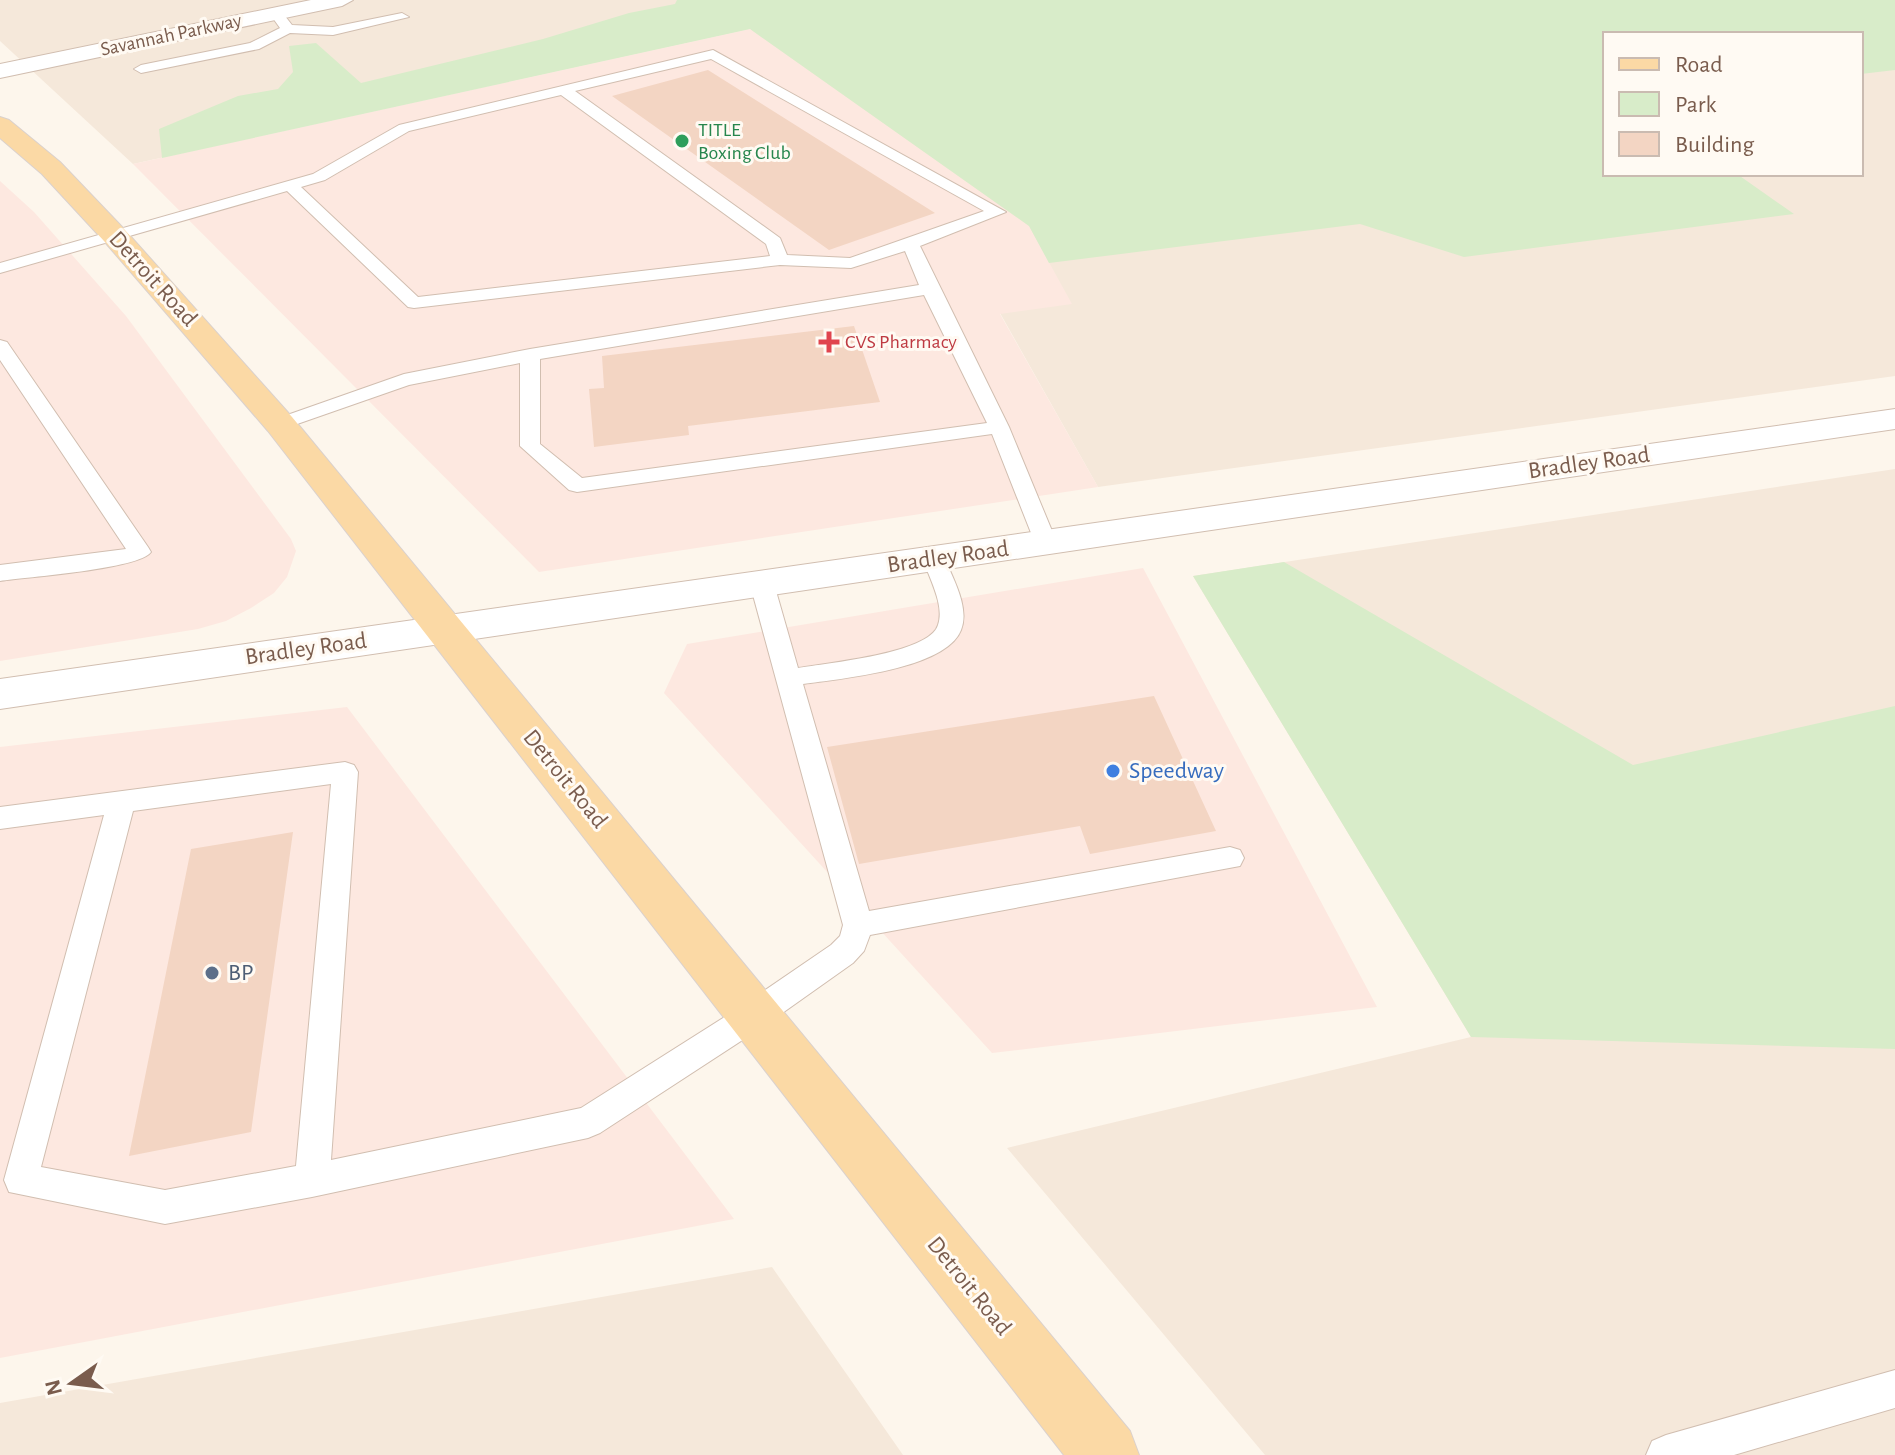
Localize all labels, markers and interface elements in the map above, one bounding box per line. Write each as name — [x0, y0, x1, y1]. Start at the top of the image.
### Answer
street label: Savannah Parkway — [99, 10, 244, 60]
legend — [1603, 32, 1863, 176]
text: Road — [1675, 53, 1723, 77]
text: Park — [1675, 93, 1716, 117]
place label: TITLE Boxing Club — [698, 120, 791, 163]
marker: TITLE Boxing Club — [673, 132, 691, 150]
text: Building — [1675, 133, 1754, 157]
street label: Detroit Road — [104, 227, 202, 331]
place label: CVS Pharmacy — [845, 332, 957, 352]
marker: CVS Pharmacy — [820, 333, 838, 351]
street label: Bradley Road — [1527, 443, 1651, 483]
street label: Bradley Road — [886, 537, 1010, 577]
street label: Bradley Road — [244, 629, 368, 669]
street label: Detroit Road — [518, 725, 612, 833]
place label: Speedway — [1129, 759, 1224, 783]
marker: Speedway — [1104, 762, 1122, 780]
place label: BP — [228, 961, 253, 985]
marker: BP — [203, 964, 221, 982]
street label: Detroit Road — [922, 1232, 1016, 1340]
north arrow — [32, 1343, 112, 1423]
text: N — [41, 1378, 66, 1398]

